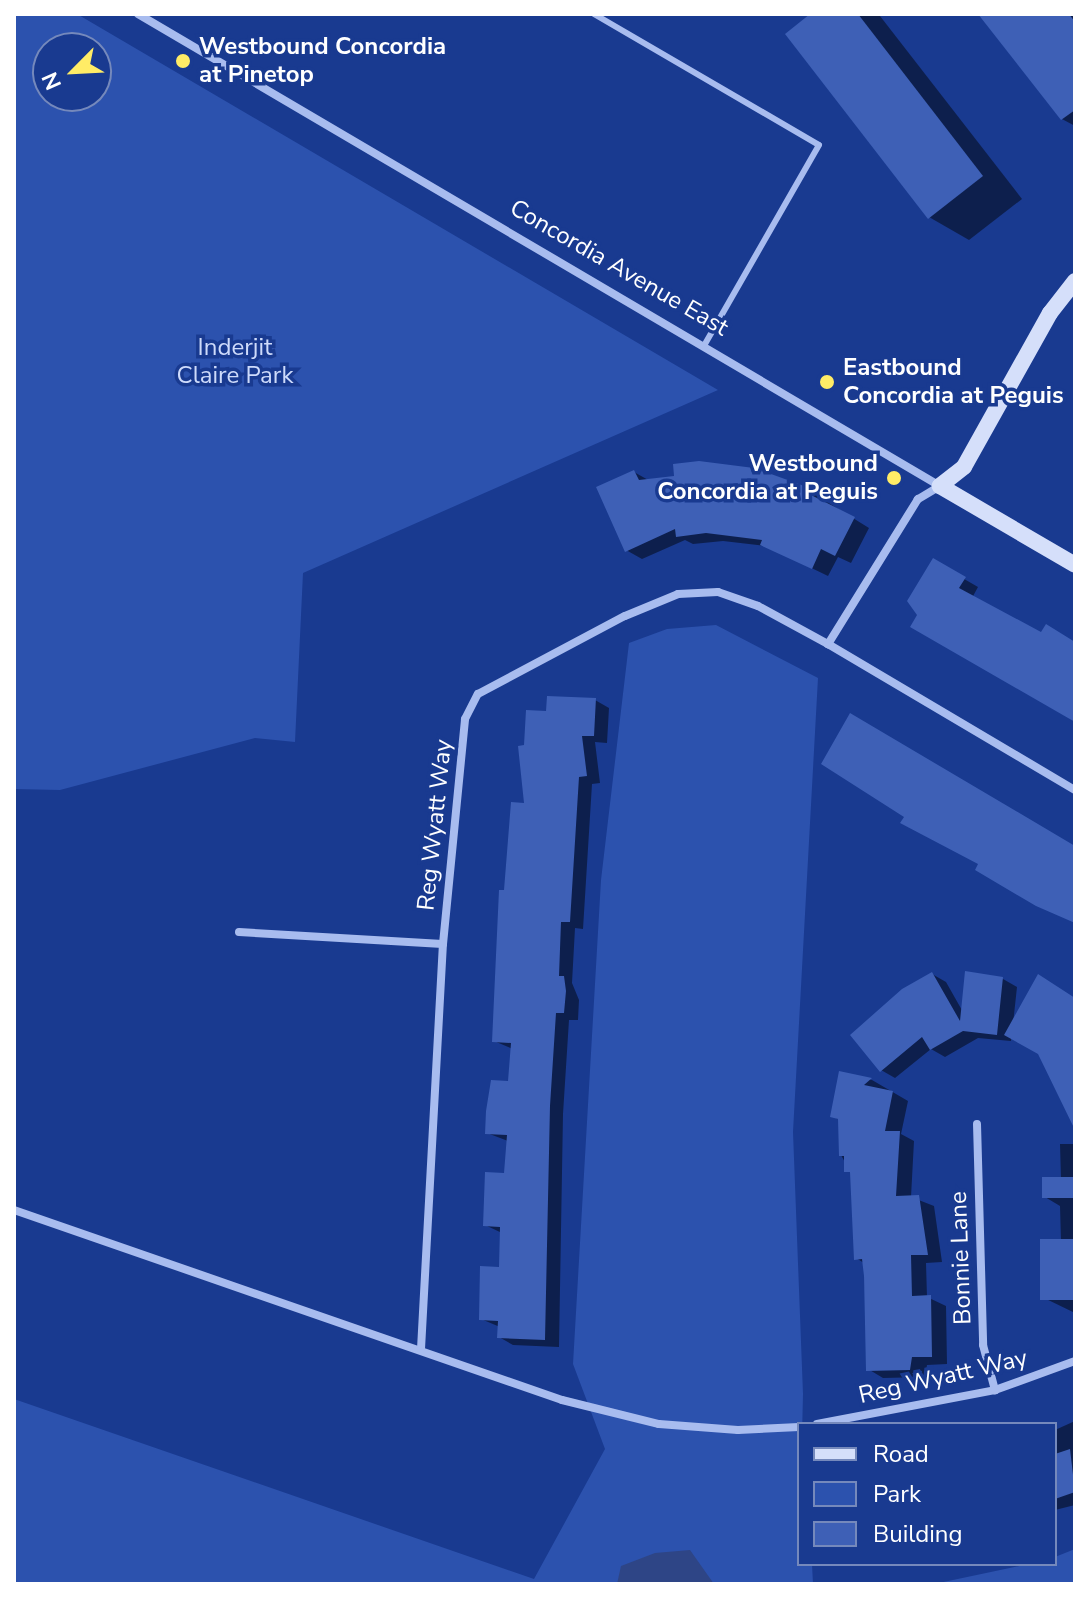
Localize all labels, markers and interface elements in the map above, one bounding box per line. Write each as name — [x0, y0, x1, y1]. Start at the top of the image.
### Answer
north arrow — [32, 32, 112, 112]
place label: Westbound Concordia at Pinetop — [199, 33, 446, 89]
marker: Westbound Concordia at Pinetop — [174, 52, 192, 70]
text: N — [35, 67, 69, 95]
street label: Concordia Avenue East — [505, 194, 733, 342]
park label: Inderjit Claire Park — [177, 334, 293, 390]
place label: Eastbound Concordia at Peguis — [843, 354, 1064, 410]
marker: Eastbound Concordia at Peguis — [818, 373, 836, 391]
place label: Westbound Concordia at Peguis — [657, 450, 878, 506]
marker: Westbound Concordia at Peguis — [885, 469, 903, 487]
street label: Reg Wyatt Way — [412, 738, 458, 912]
street label: Bonnie Lane — [944, 1191, 978, 1325]
street label: Reg Wyatt Way — [856, 1344, 1030, 1410]
legend — [797, 1422, 1057, 1566]
text: Road — [873, 1438, 929, 1470]
text: Park — [873, 1478, 921, 1510]
text: Building — [873, 1518, 963, 1550]

